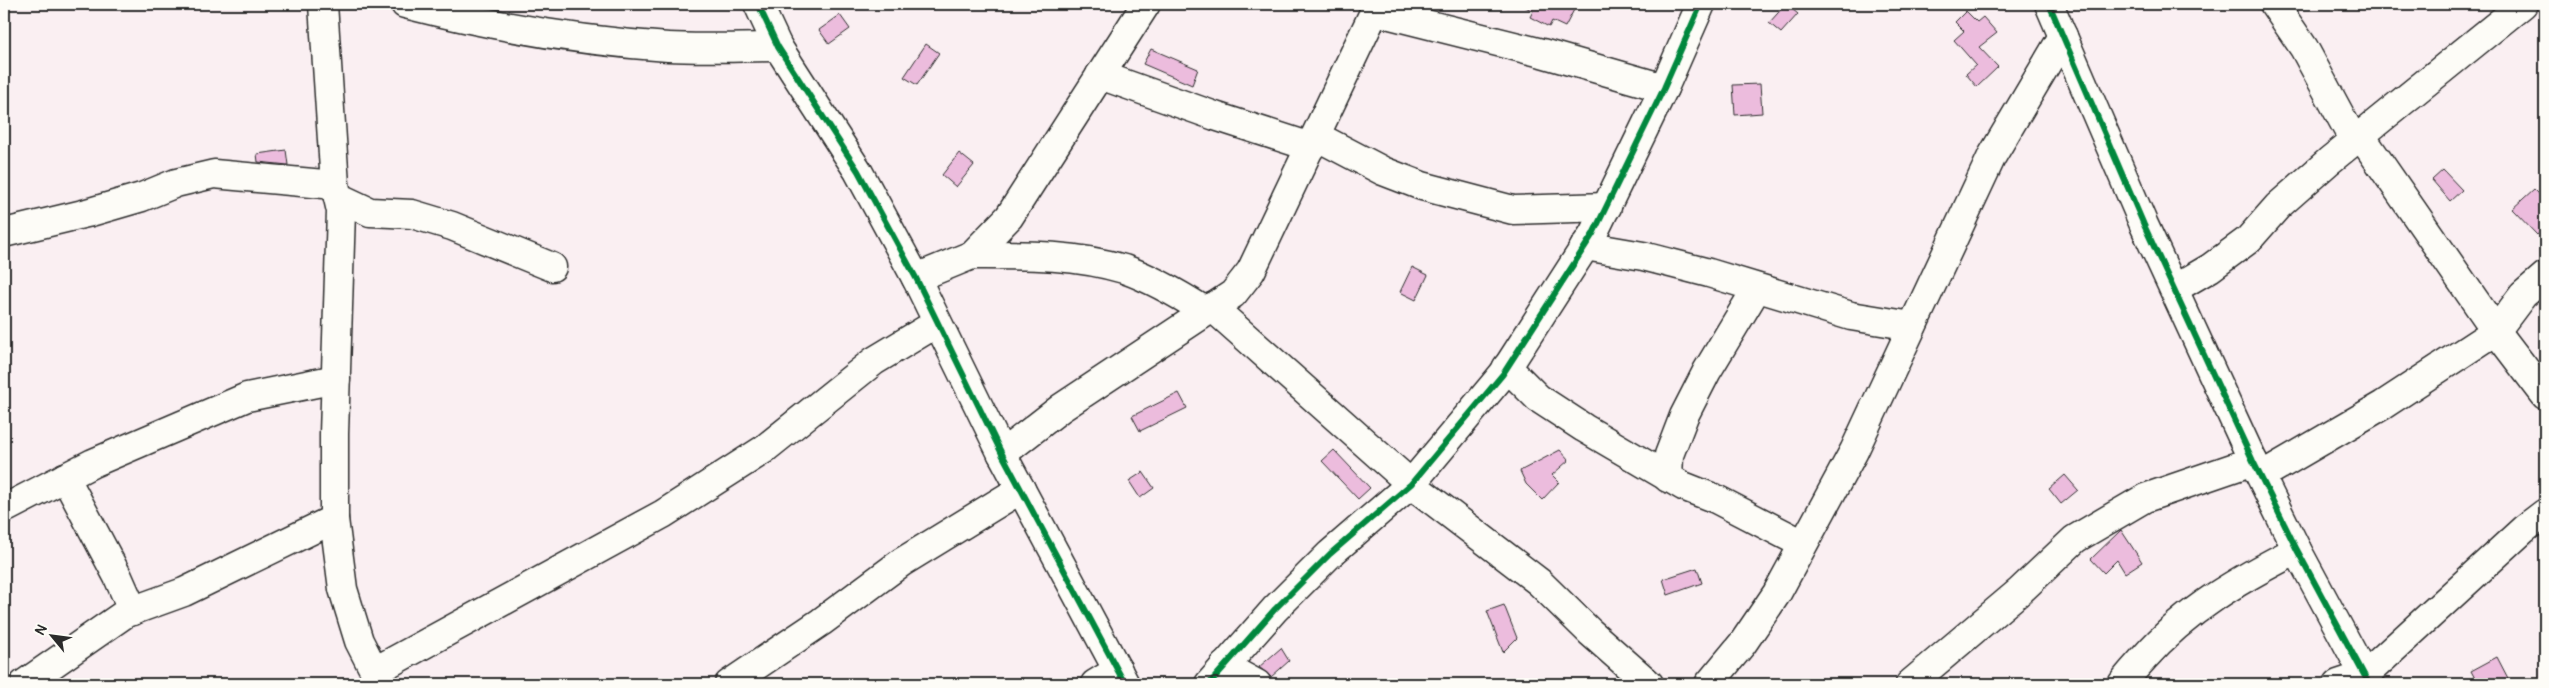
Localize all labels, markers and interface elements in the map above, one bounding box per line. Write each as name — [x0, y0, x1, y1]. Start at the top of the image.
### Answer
north arrow — [28, 610, 78, 660]
text: N — [31, 622, 51, 638]

